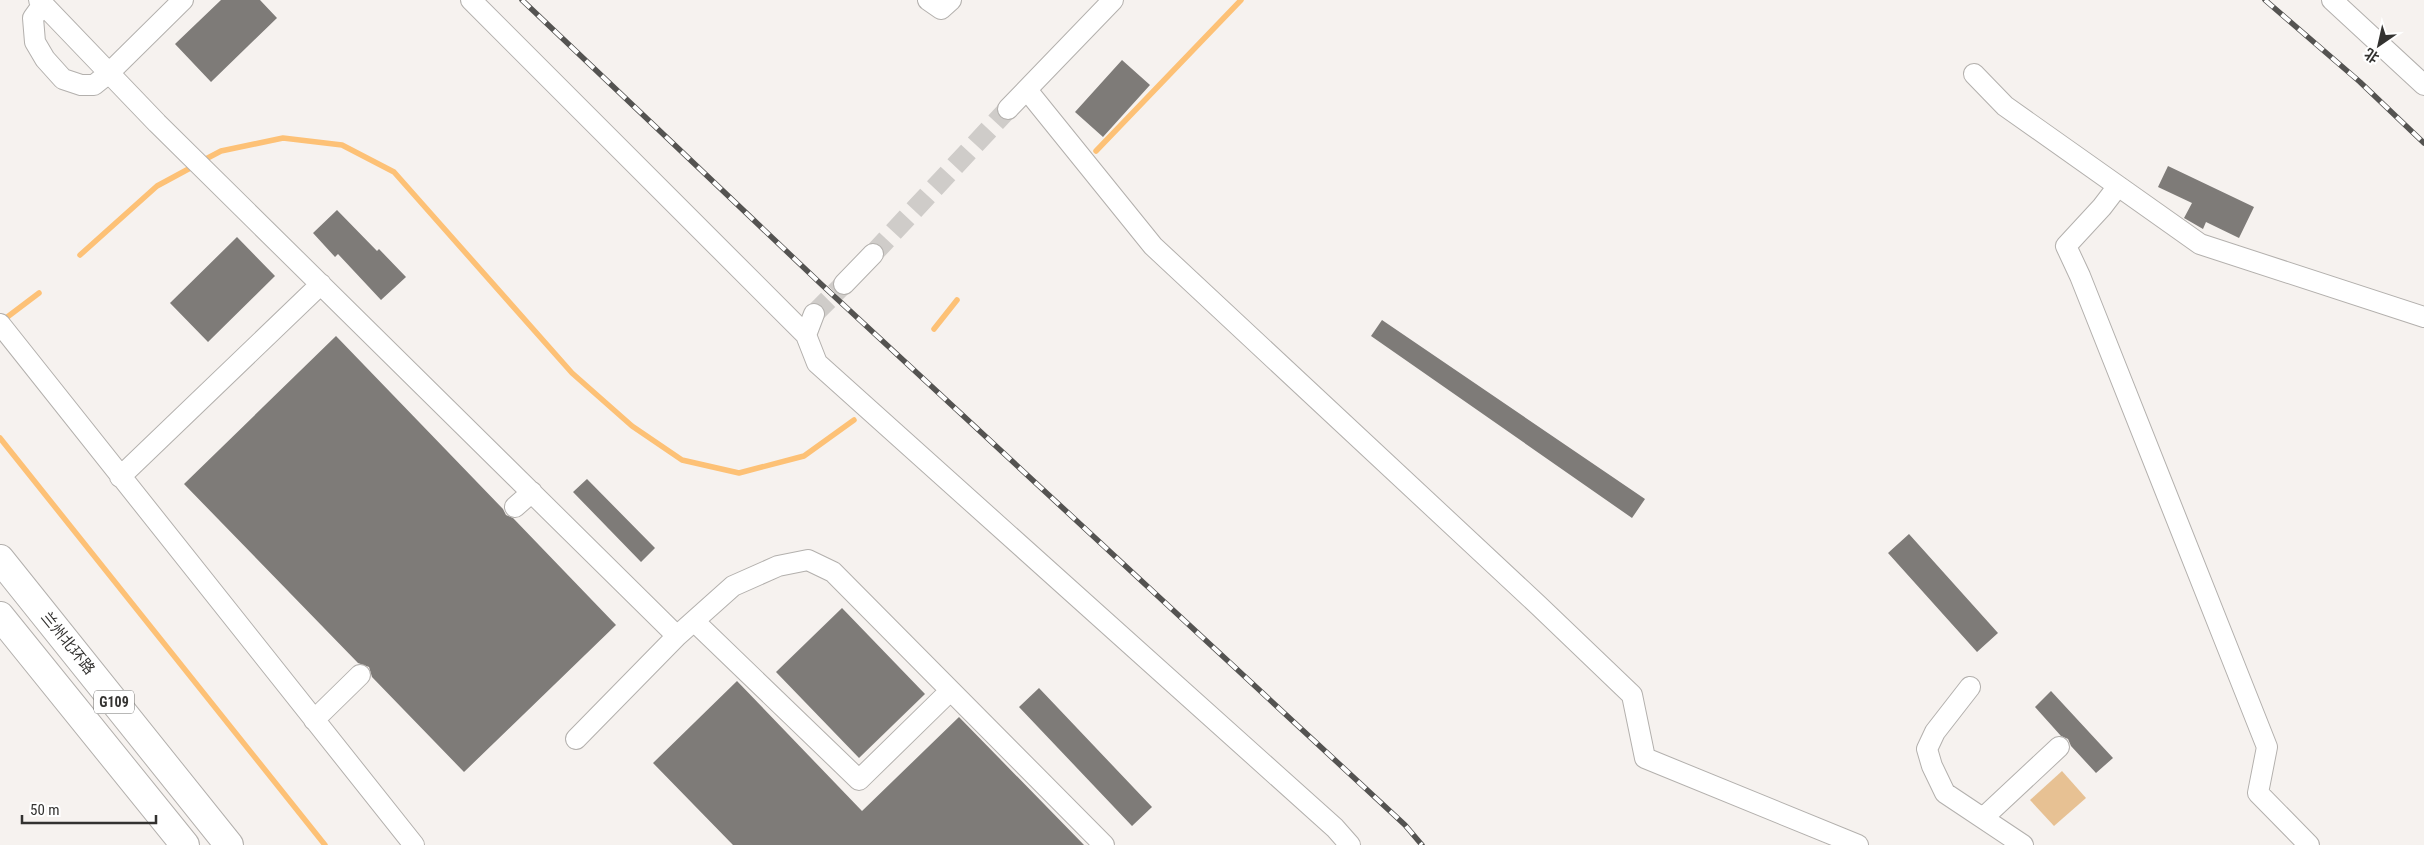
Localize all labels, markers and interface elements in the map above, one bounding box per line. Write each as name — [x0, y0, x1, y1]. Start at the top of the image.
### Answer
north arrow — [2354, 20, 2404, 70]
text: 北 — [2361, 45, 2382, 66]
street label: 兰州北环路 — [37, 608, 99, 678]
road number: G109 — [94, 690, 134, 714]
scale bar — [22, 792, 156, 824]
text: 50 m — [30, 801, 60, 819]

